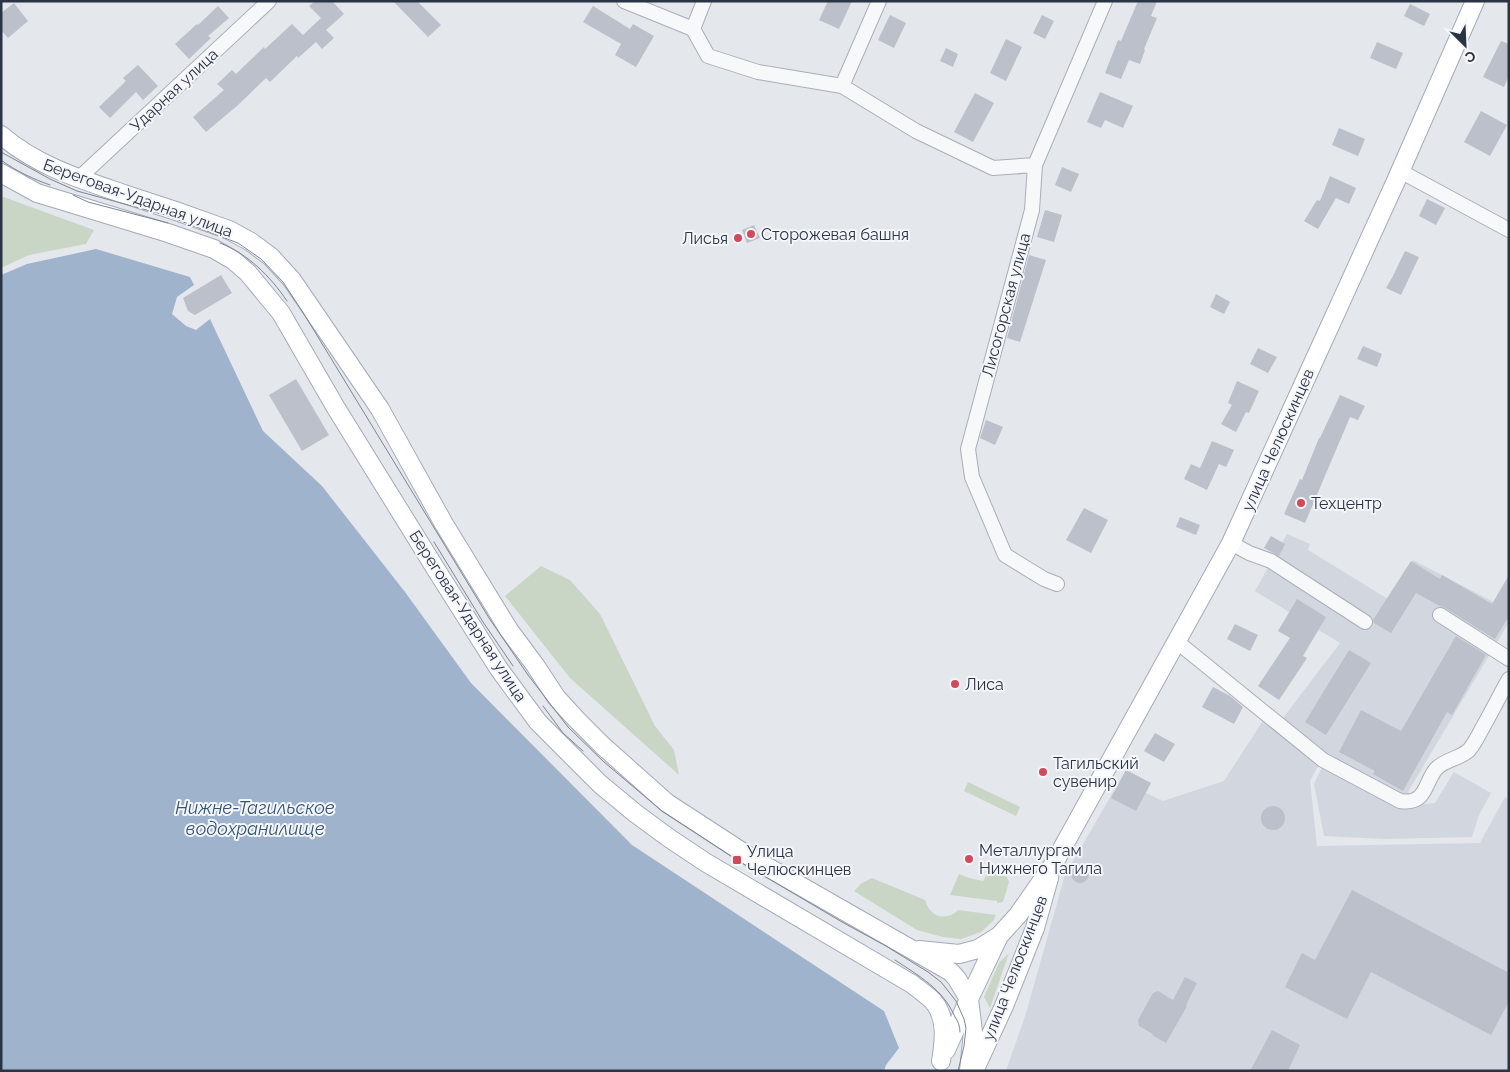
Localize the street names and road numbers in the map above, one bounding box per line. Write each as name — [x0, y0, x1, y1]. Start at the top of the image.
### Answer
street label: Ударная улица — [126, 45, 222, 135]
street label: Береговая-Ударная улица — [41, 155, 235, 241]
street label: Лисогорская улица — [978, 231, 1034, 379]
street label: улица Челюскинцев — [1238, 366, 1318, 514]
street label: Береговая-Ударная улица — [405, 527, 531, 705]
street label: улица Челюскинцев — [979, 893, 1051, 1043]

